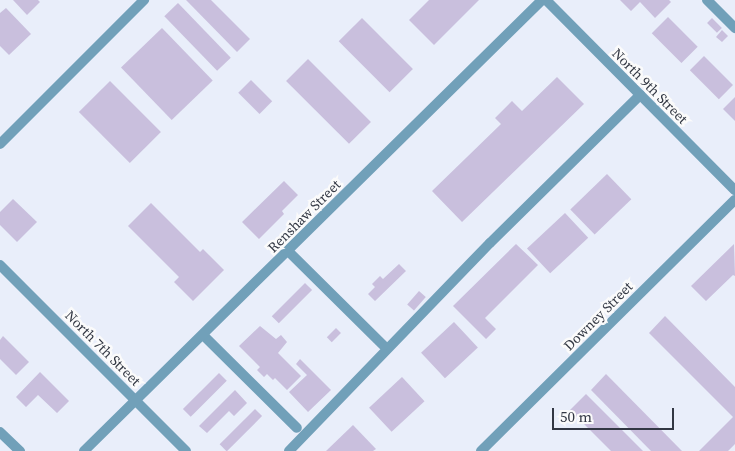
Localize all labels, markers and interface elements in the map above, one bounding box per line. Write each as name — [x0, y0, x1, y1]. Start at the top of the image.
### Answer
street label: North 9th Street — [609, 45, 691, 127]
street label: Renshaw Street — [264, 176, 344, 256]
street label: Downey Street — [560, 278, 636, 354]
street label: North 7th Street — [62, 307, 144, 389]
scale bar — [555, 398, 678, 430]
text: 50 m — [560, 406, 592, 427]

